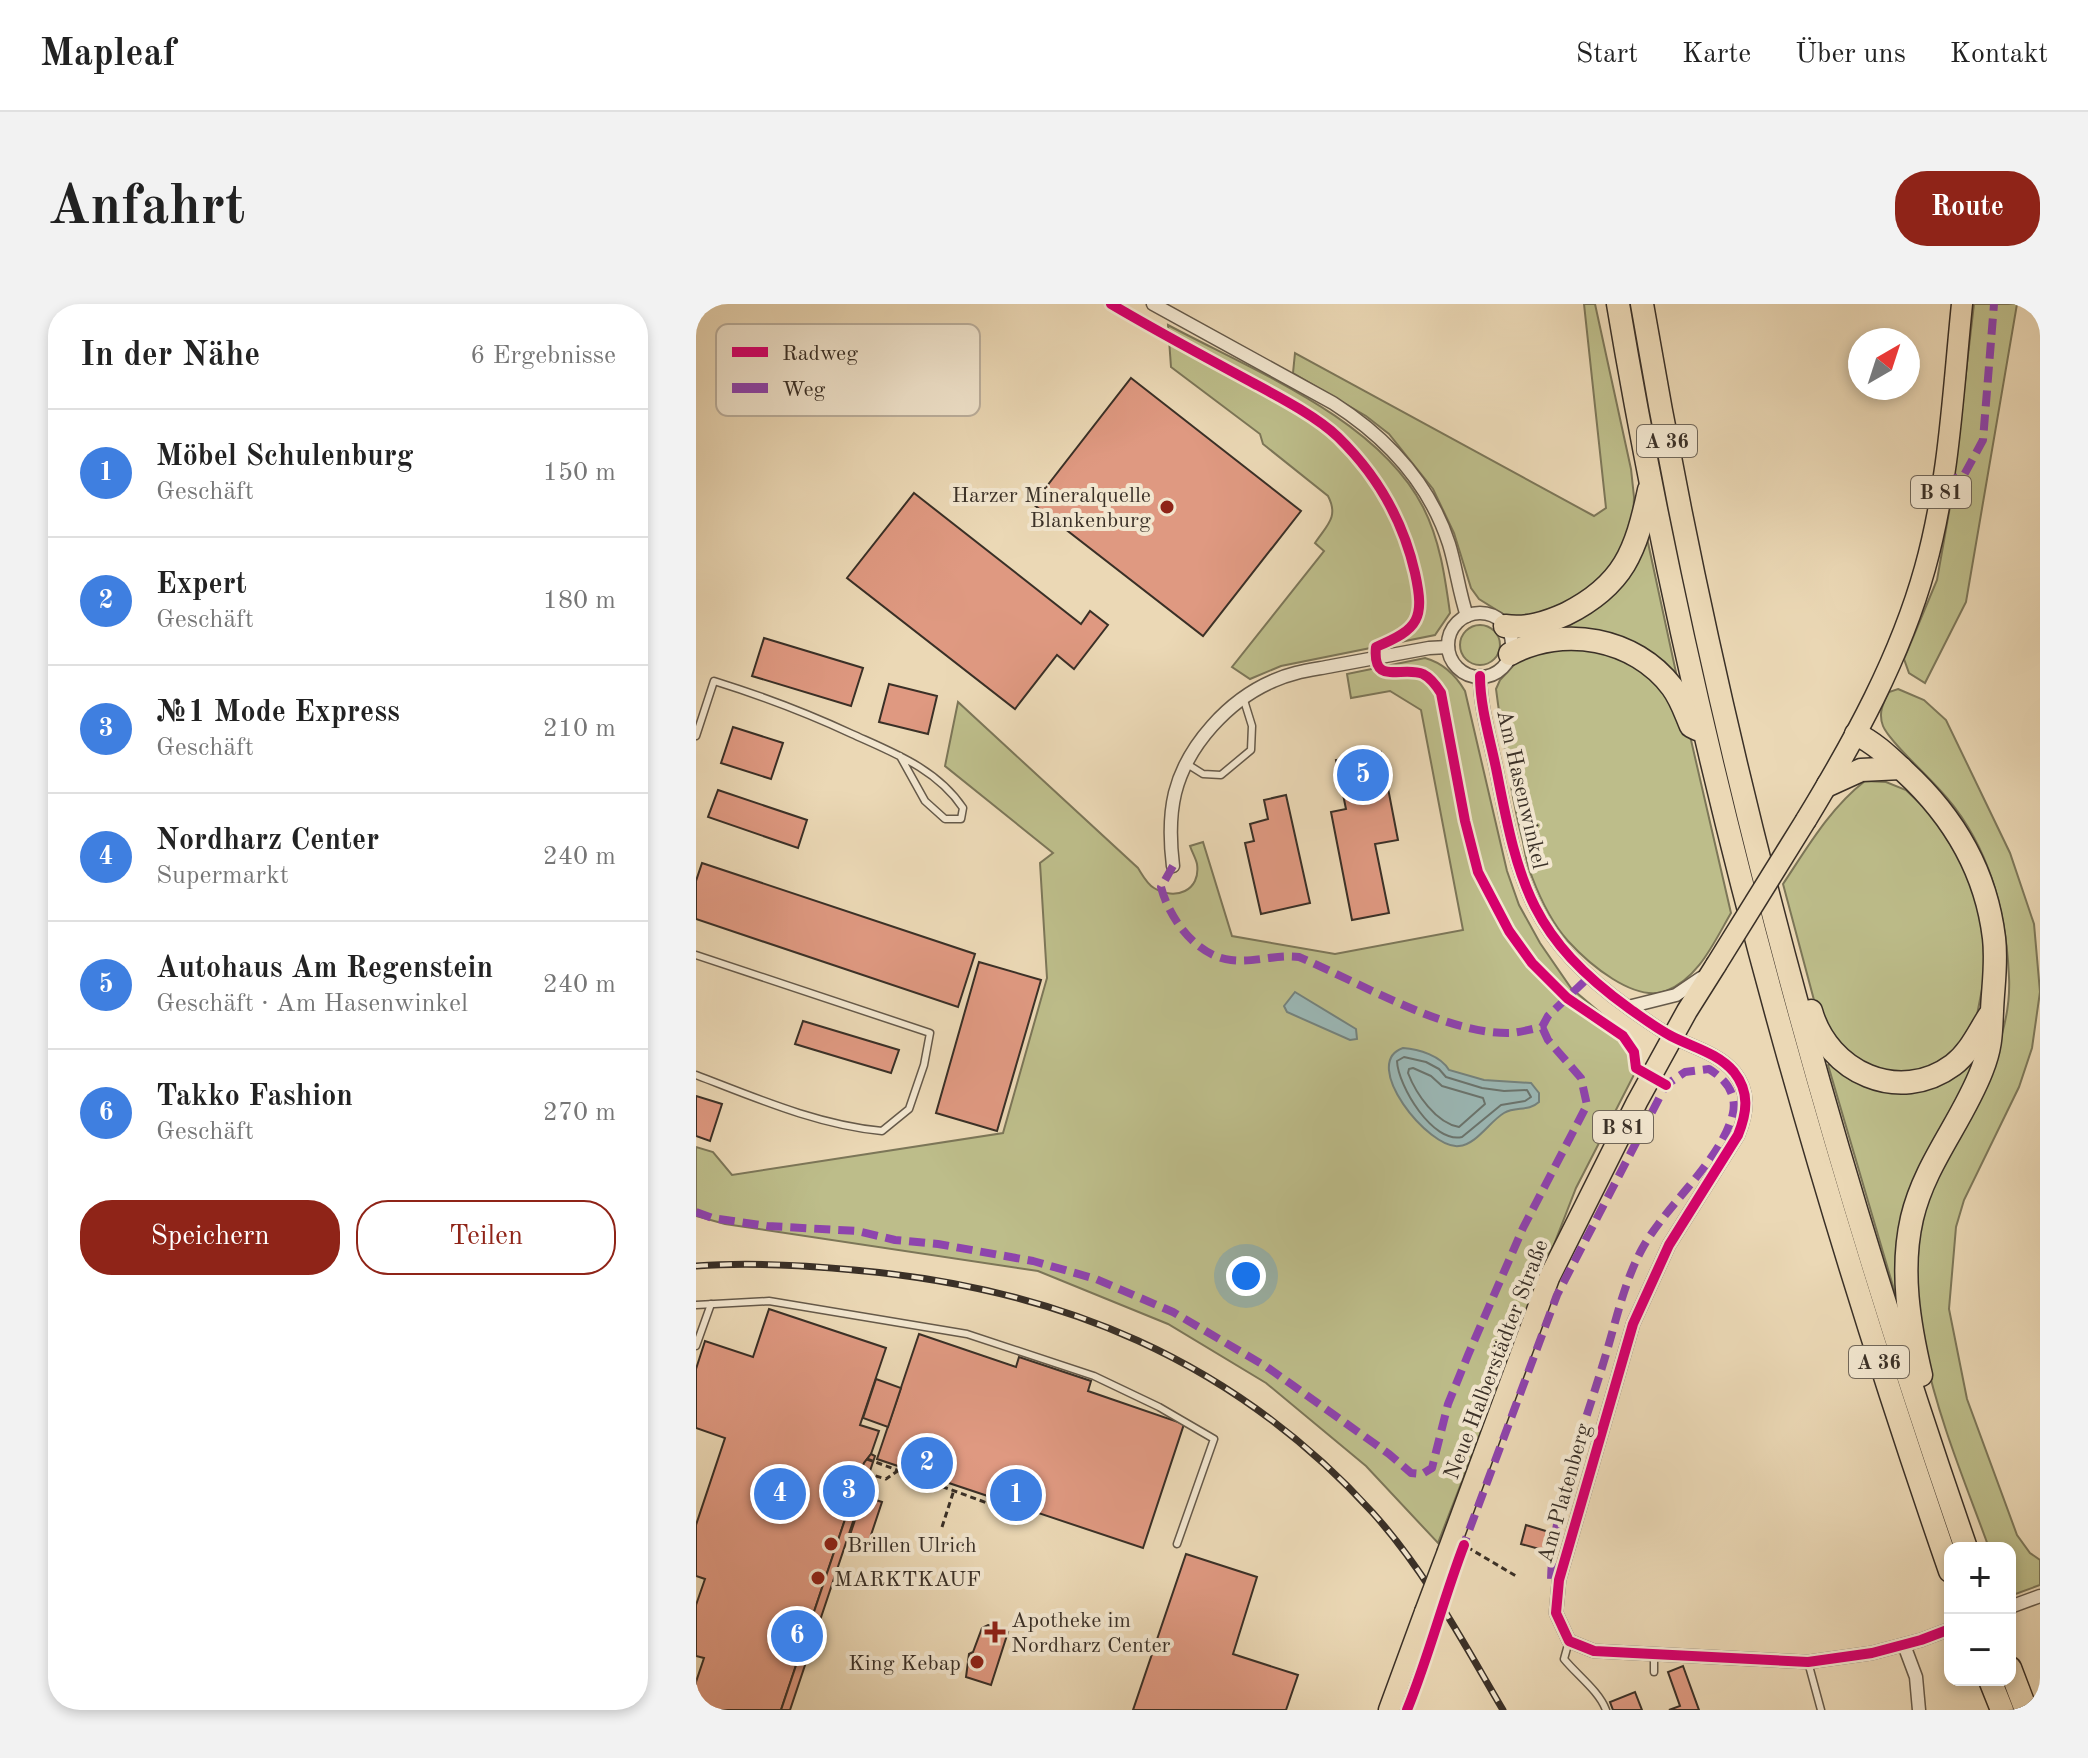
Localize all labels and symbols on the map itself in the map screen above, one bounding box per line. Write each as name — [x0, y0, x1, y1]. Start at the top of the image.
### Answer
legend — [716, 324, 980, 416]
north arrow — [1848, 328, 1920, 400]
text: Radweg — [782, 343, 858, 365]
text: Weg — [782, 379, 826, 401]
road number: A 36 — [1637, 425, 1697, 457]
road number: B 81 — [1911, 476, 1971, 508]
place label: Harzer Mineralquelle Blankenburg — [952, 485, 1151, 532]
marker: Harzer Mineralquelle Blankenburg — [1158, 498, 1176, 516]
street label: Am Hasenwinkel — [1492, 708, 1550, 871]
pin: 5 — [1337, 745, 1389, 805]
road number: B 81 — [1593, 1111, 1653, 1143]
street label: Neue Halberstädter Straße — [1441, 1237, 1553, 1483]
your location — [1226, 1256, 1266, 1296]
road number: A 36 — [1849, 1346, 1909, 1378]
street label: Am Platenberg — [1534, 1421, 1595, 1566]
pin: 2 — [901, 1433, 953, 1493]
pin: 3 — [823, 1461, 875, 1521]
pin: 4 — [754, 1464, 806, 1524]
pin: 1 — [990, 1465, 1042, 1525]
marker: Brillen Ulrich — [822, 1535, 840, 1553]
place label: Brillen Ulrich — [847, 1535, 977, 1557]
marker: MARKTKAUF — [809, 1569, 827, 1587]
place label: MARKTKAUF — [834, 1569, 981, 1591]
pin: 6 — [771, 1606, 823, 1666]
place label: Apotheke im Nordharz Center — [1011, 1610, 1171, 1657]
marker: Apotheke im Nordharz Center — [986, 1623, 1004, 1641]
place label: King Kebap — [848, 1653, 961, 1675]
marker: King Kebap — [968, 1653, 986, 1671]

